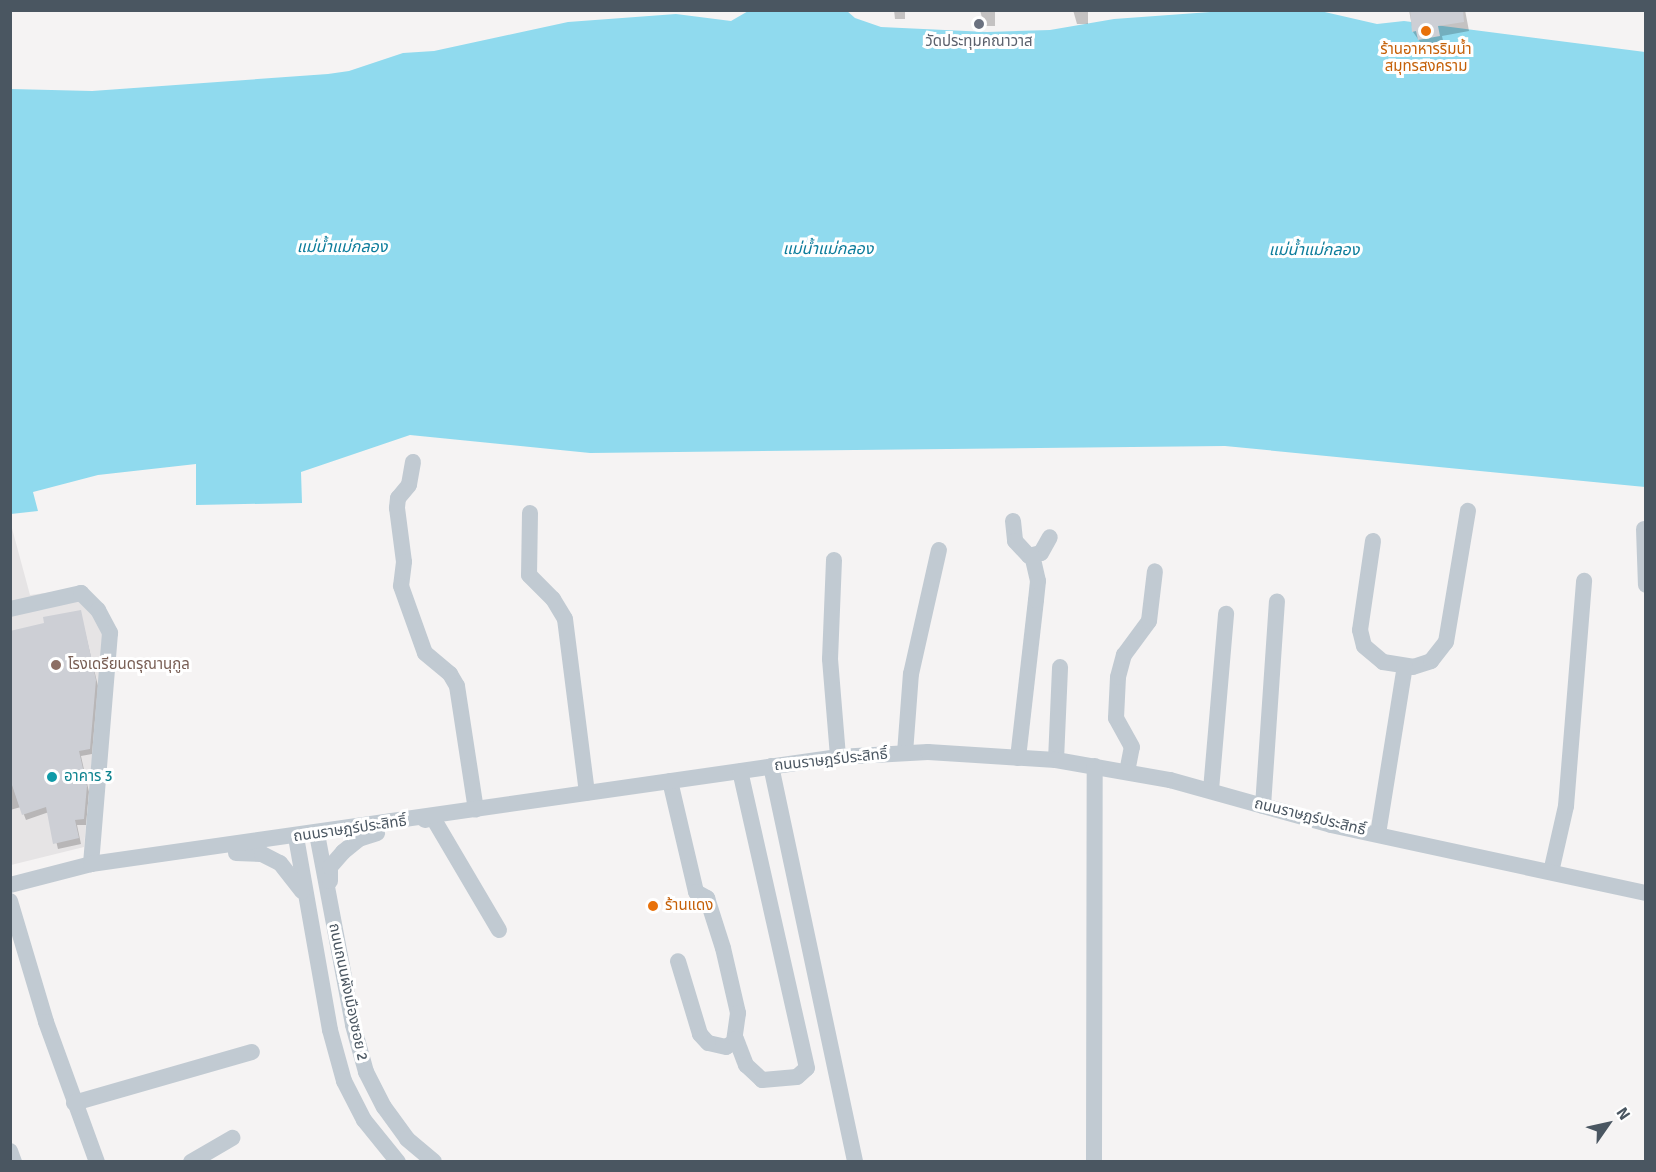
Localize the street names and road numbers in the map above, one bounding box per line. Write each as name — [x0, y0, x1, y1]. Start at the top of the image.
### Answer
street label: ถนนราษฎร์ประสิทธิ์ — [773, 745, 889, 775]
street label: ถนนราษฎร์ประสิทธิ์ — [1252, 794, 1368, 840]
street label: ถนนราษฎร์ประสิทธิ์ — [292, 812, 408, 846]
street label: ถนนถนนผังเมืองซอย 2 — [325, 922, 371, 1062]

